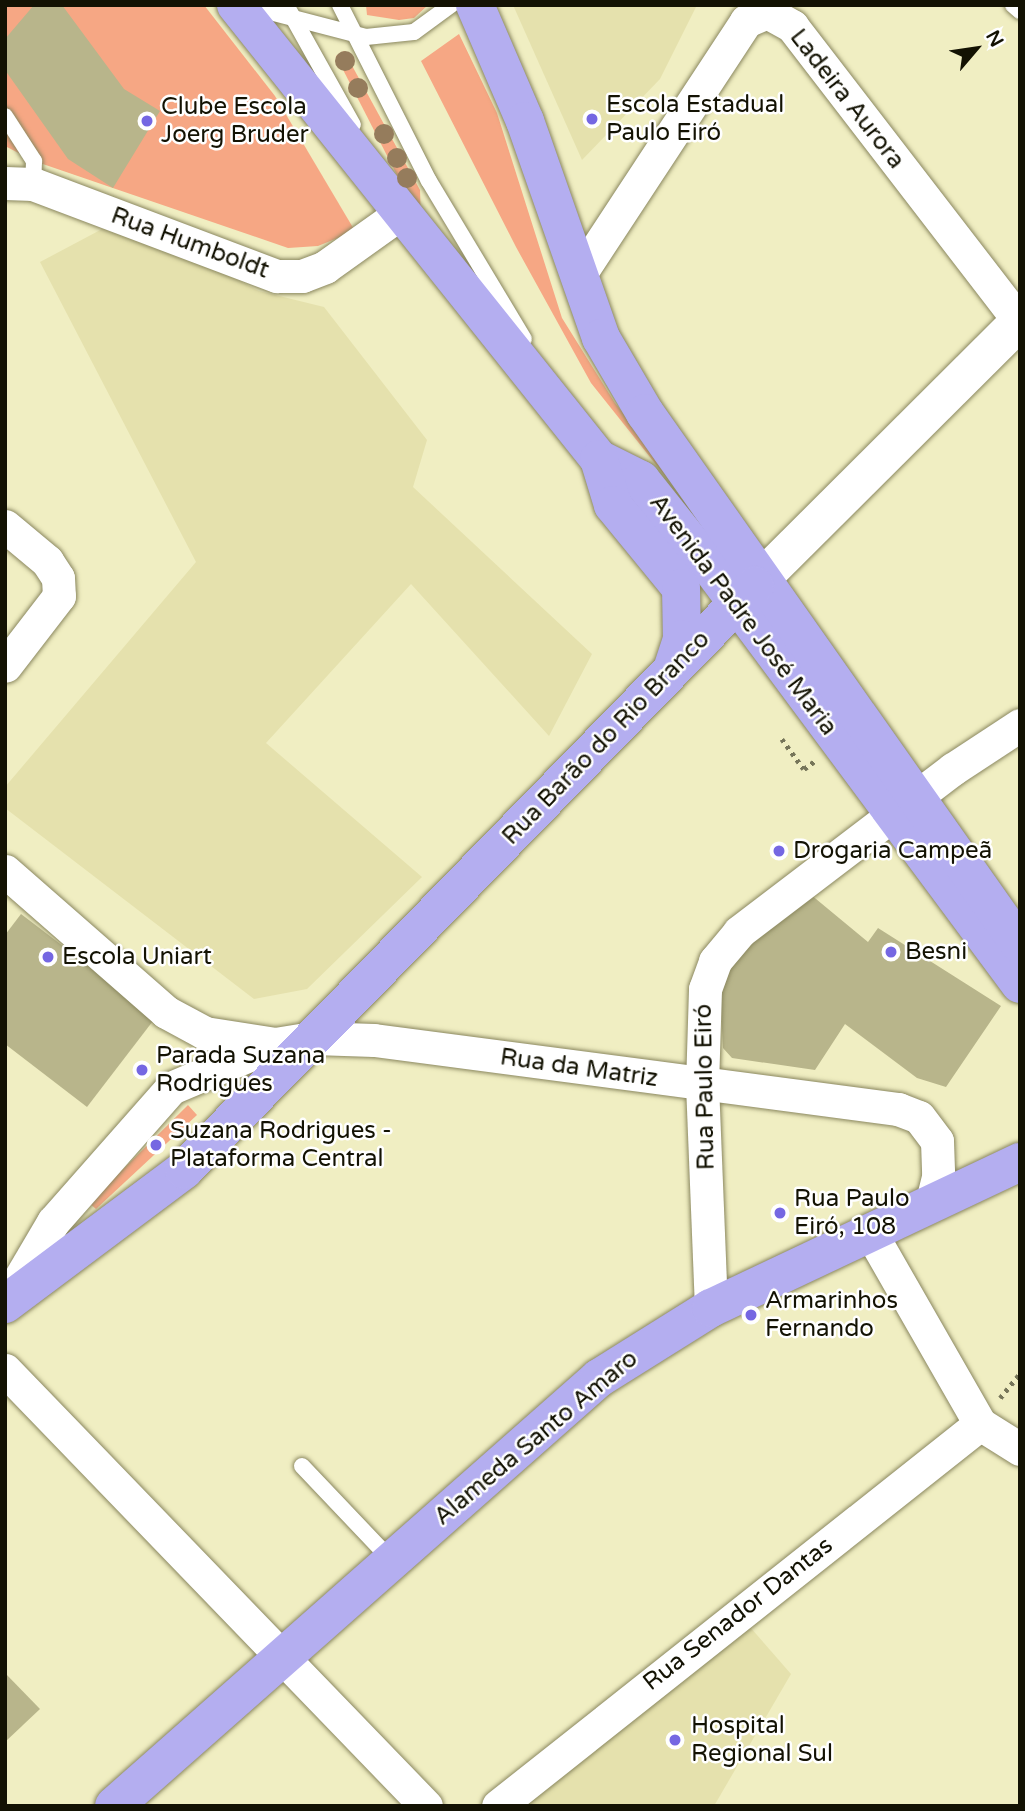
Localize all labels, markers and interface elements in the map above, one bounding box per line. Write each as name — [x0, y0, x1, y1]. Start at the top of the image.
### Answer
north arrow — [941, 14, 1011, 84]
street label: Ladeira Aurora — [784, 23, 910, 175]
text: N — [981, 27, 1008, 51]
place label: Escola Estadual Paulo Eiró — [606, 91, 784, 147]
place label: Clube Escola Joerg Bruder — [161, 93, 309, 149]
marker: Escola Estadual Paulo Eiró — [584, 111, 600, 127]
marker: Clube Escola Joerg Bruder — [139, 113, 155, 129]
street label: Rua Humboldt — [107, 201, 273, 285]
street label: Avenida Padre José Maria — [643, 489, 843, 741]
street label: Rua Barão do Rio Branco — [496, 625, 716, 851]
place label: Drogaria Campeã — [793, 837, 992, 865]
marker: Drogaria Campeã — [771, 843, 787, 859]
place label: Besni — [905, 938, 967, 966]
place label: Escola Uniart — [62, 943, 212, 971]
marker: Besni — [883, 944, 899, 960]
marker: Escola Uniart — [40, 949, 56, 965]
street label: Rua Paulo Eiró — [689, 1004, 721, 1170]
place label: Parada Suzana Rodrigues — [156, 1042, 325, 1098]
street label: Rua da Matriz — [498, 1043, 660, 1093]
marker: Parada Suzana Rodrigues — [134, 1062, 150, 1078]
place label: Suzana Rodrigues - Plataforma Central — [170, 1117, 392, 1173]
marker: Suzana Rodrigues - Plataforma Central — [148, 1137, 164, 1153]
place label: Rua Paulo Eiró, 108 — [794, 1185, 910, 1241]
marker: Rua Paulo Eiró, 108 — [772, 1205, 788, 1221]
place label: Armarinhos Fernando — [765, 1287, 898, 1343]
marker: Armarinhos Fernando — [743, 1307, 759, 1323]
street label: Alameda Santo Amaro — [428, 1344, 644, 1532]
street label: Rua Senador Dantas — [637, 1531, 839, 1697]
place label: Hospital Regional Sul — [691, 1712, 833, 1768]
marker: Hospital Regional Sul — [665, 1730, 685, 1750]

